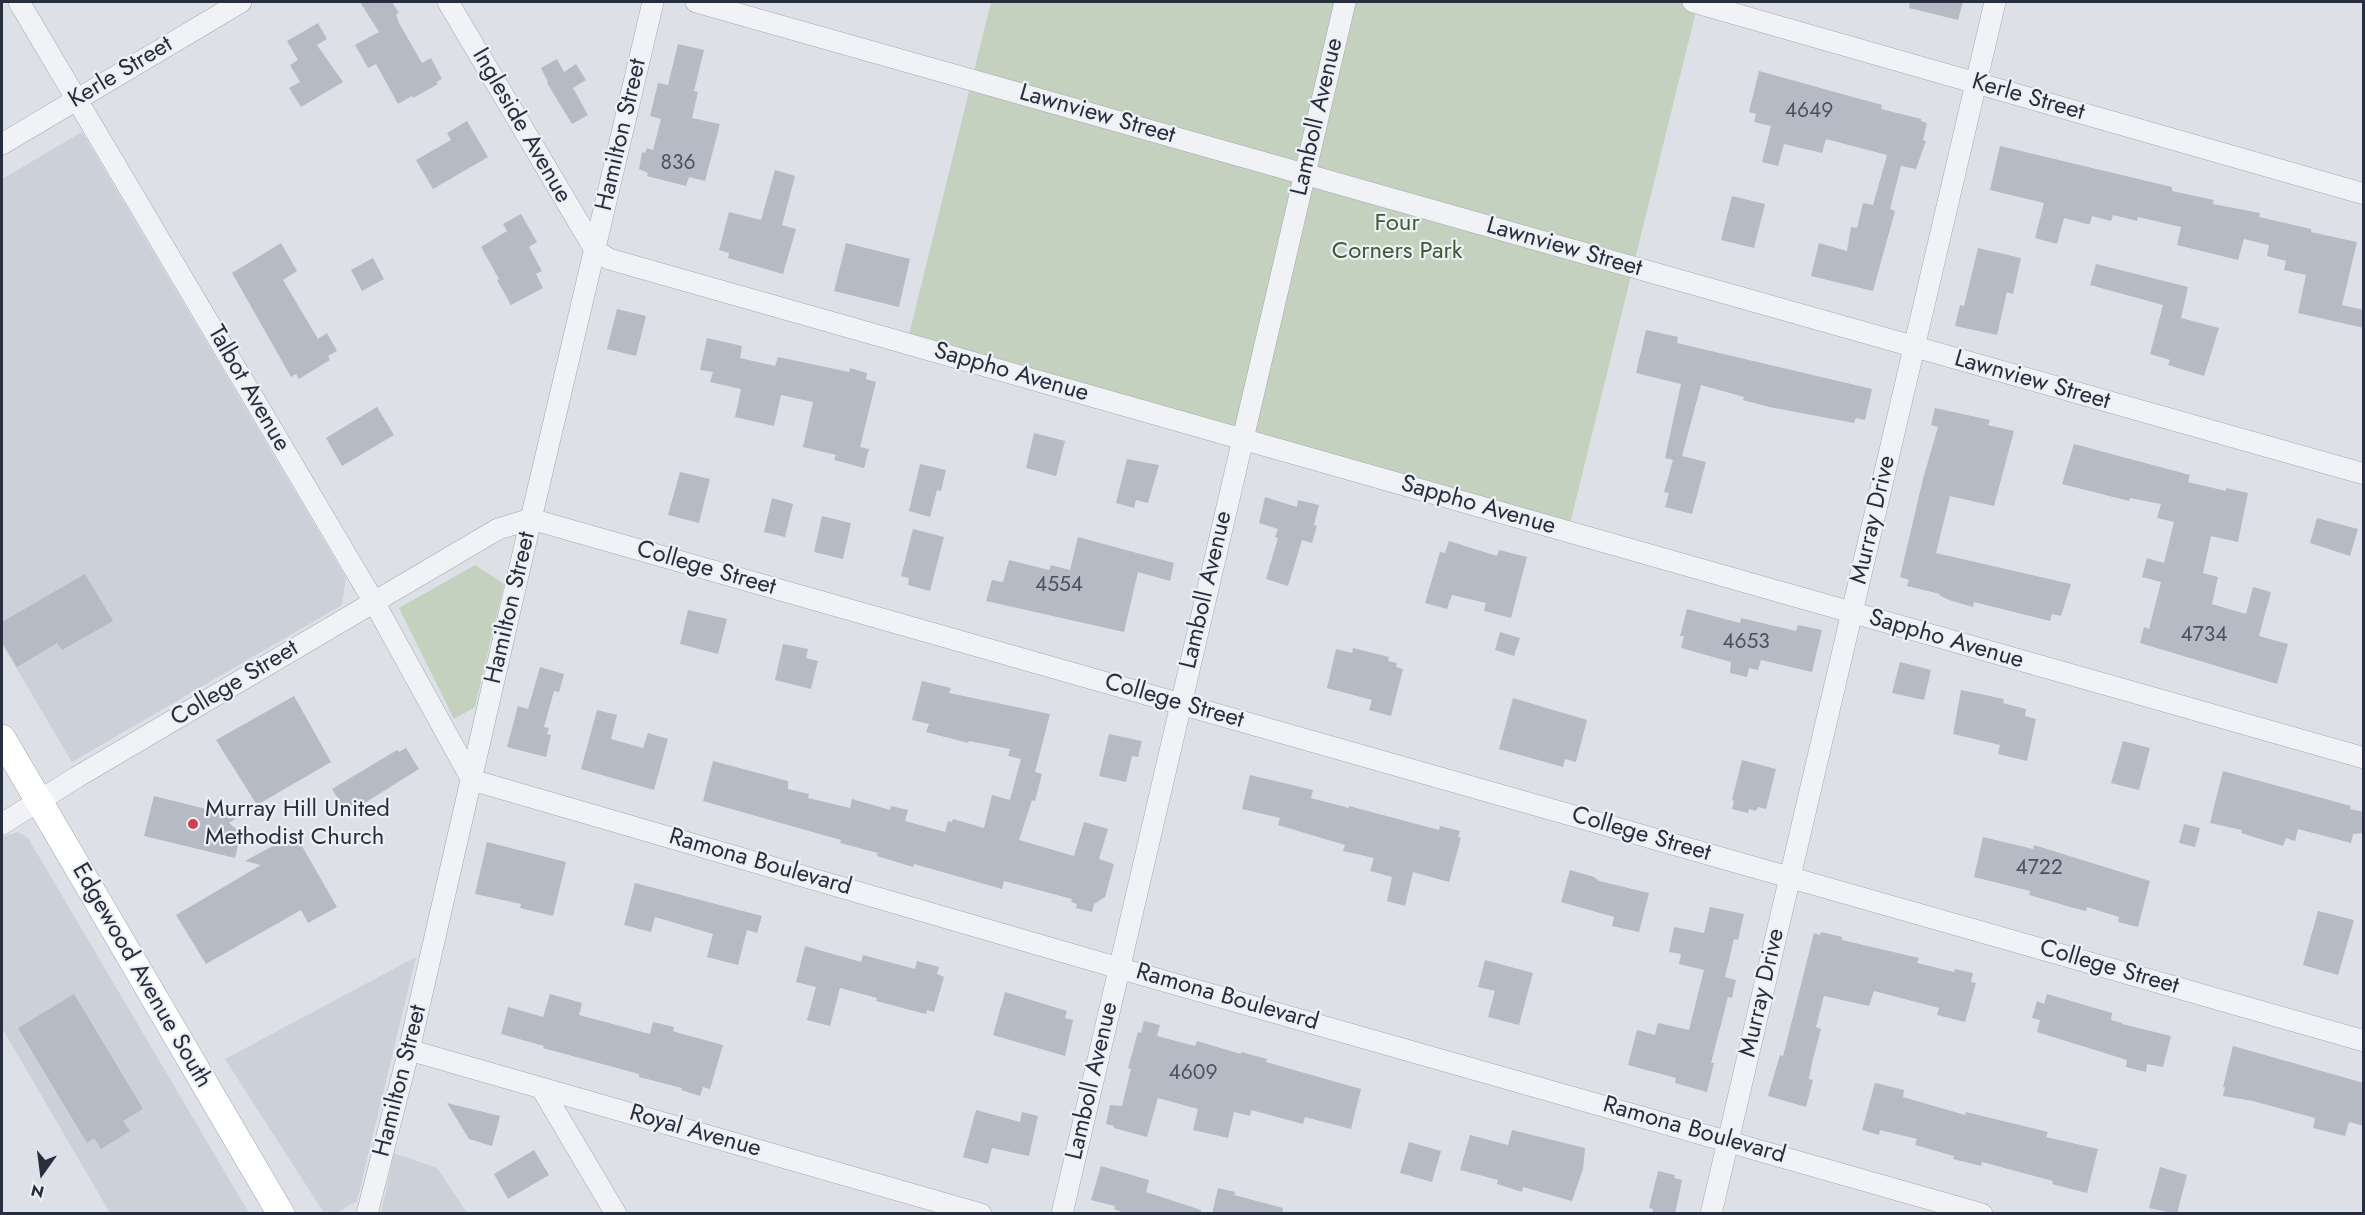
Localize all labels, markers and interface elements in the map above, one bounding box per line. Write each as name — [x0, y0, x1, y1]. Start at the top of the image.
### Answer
street label: Kerle Street — [64, 31, 178, 115]
street label: Lamboll Avenue — [1286, 35, 1350, 199]
street label: Ingleside Avenue — [465, 43, 577, 209]
street label: Hamilton Street — [591, 56, 653, 214]
street label: Kerle Street — [1968, 68, 2088, 128]
street label: Lawnview Street — [1016, 79, 1178, 151]
house number: 4649 — [1785, 99, 1833, 125]
house number: 836 — [660, 151, 696, 177]
park label: Four Corners Park — [1332, 210, 1462, 266]
street label: Lawnview Street — [1483, 212, 1645, 284]
street label: Talbot Avenue — [200, 321, 296, 457]
street label: Sappho Avenue — [930, 337, 1092, 409]
street label: Lawnview Street — [1951, 345, 2113, 417]
street label: Murray Drive — [1845, 453, 1903, 587]
street label: Sappho Avenue — [1397, 470, 1559, 542]
street label: Lamboll Avenue — [1175, 508, 1239, 672]
street label: Hamilton Street — [480, 529, 542, 687]
street label: College Street — [633, 535, 779, 603]
house number: 4554 — [1035, 573, 1083, 599]
street label: Sappho Avenue — [1865, 604, 2027, 676]
house number: 4734 — [2181, 623, 2227, 649]
house number: 4653 — [1722, 630, 1770, 656]
street label: College Street — [166, 635, 304, 733]
street label: College Street — [1101, 668, 1247, 736]
place label: Murray Hill United Methodist Church — [205, 796, 390, 852]
street label: College Street — [1568, 801, 1714, 869]
marker: Murray Hill United Methodist Church — [186, 817, 200, 831]
street label: Ramona Boulevard — [665, 823, 855, 903]
house number: 4722 — [2015, 856, 2063, 882]
street label: Edgewood Avenue South — [65, 858, 217, 1094]
street label: Murray Drive — [1734, 926, 1792, 1060]
street label: College Street — [2036, 934, 2182, 1002]
street label: Ramona Boulevard — [1132, 958, 1322, 1038]
street label: Lamboll Avenue — [1061, 999, 1125, 1163]
street label: Hamilton Street — [368, 1002, 434, 1160]
house number: 4609 — [1168, 1061, 1218, 1087]
street label: Ramona Boulevard — [1599, 1091, 1789, 1171]
street label: Royal Avenue — [626, 1099, 764, 1165]
north arrow — [12, 1143, 72, 1203]
text: N — [29, 1178, 46, 1204]

